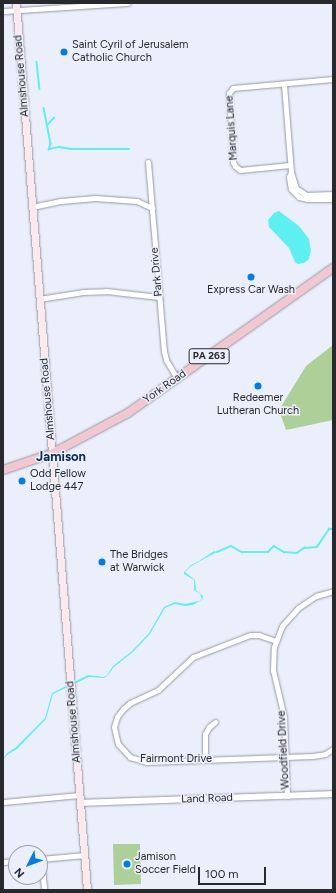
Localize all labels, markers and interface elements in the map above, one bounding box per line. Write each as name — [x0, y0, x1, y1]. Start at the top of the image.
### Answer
street label: Almshouse Road — [12, 34, 32, 118]
place label: Saint Cyril of Jerusalem Catholic Church — [72, 39, 188, 65]
marker: Saint Cyril of Jerusalem Catholic Church — [59, 47, 69, 57]
street label: Marquis Lane — [223, 95, 241, 161]
street label: Park Drive — [148, 247, 166, 297]
marker: Express Car Wash — [246, 272, 256, 282]
place label: Express Car Wash — [207, 283, 295, 297]
road number: PA 263 — [188, 348, 230, 364]
street label: Almshouse Road — [38, 357, 58, 441]
street label: York Road — [141, 367, 189, 407]
marker: Redeemer Lutheran Church — [253, 381, 263, 391]
place label: Redeemer Lutheran Church — [217, 392, 299, 418]
district label: Jamison — [36, 449, 86, 465]
place label: Odd Fellow Lodge 447 — [30, 468, 86, 494]
marker: Odd Fellow Lodge 447 — [17, 476, 27, 486]
place label: The Bridges at Warwick — [110, 549, 168, 575]
marker: The Bridges at Warwick — [97, 557, 107, 567]
street label: Almshouse Road — [64, 680, 84, 764]
street label: Woodfield Drive — [275, 710, 293, 790]
street label: Fairmont Drive — [140, 752, 212, 766]
street label: Land Road — [181, 791, 233, 807]
north arrow — [8, 845, 48, 885]
place label: Jamison Soccer Field — [135, 851, 196, 877]
marker: Jamison Soccer Field — [122, 859, 132, 869]
scale bar — [200, 859, 268, 885]
text: N — [12, 865, 27, 880]
text: 100 m — [205, 867, 239, 881]

